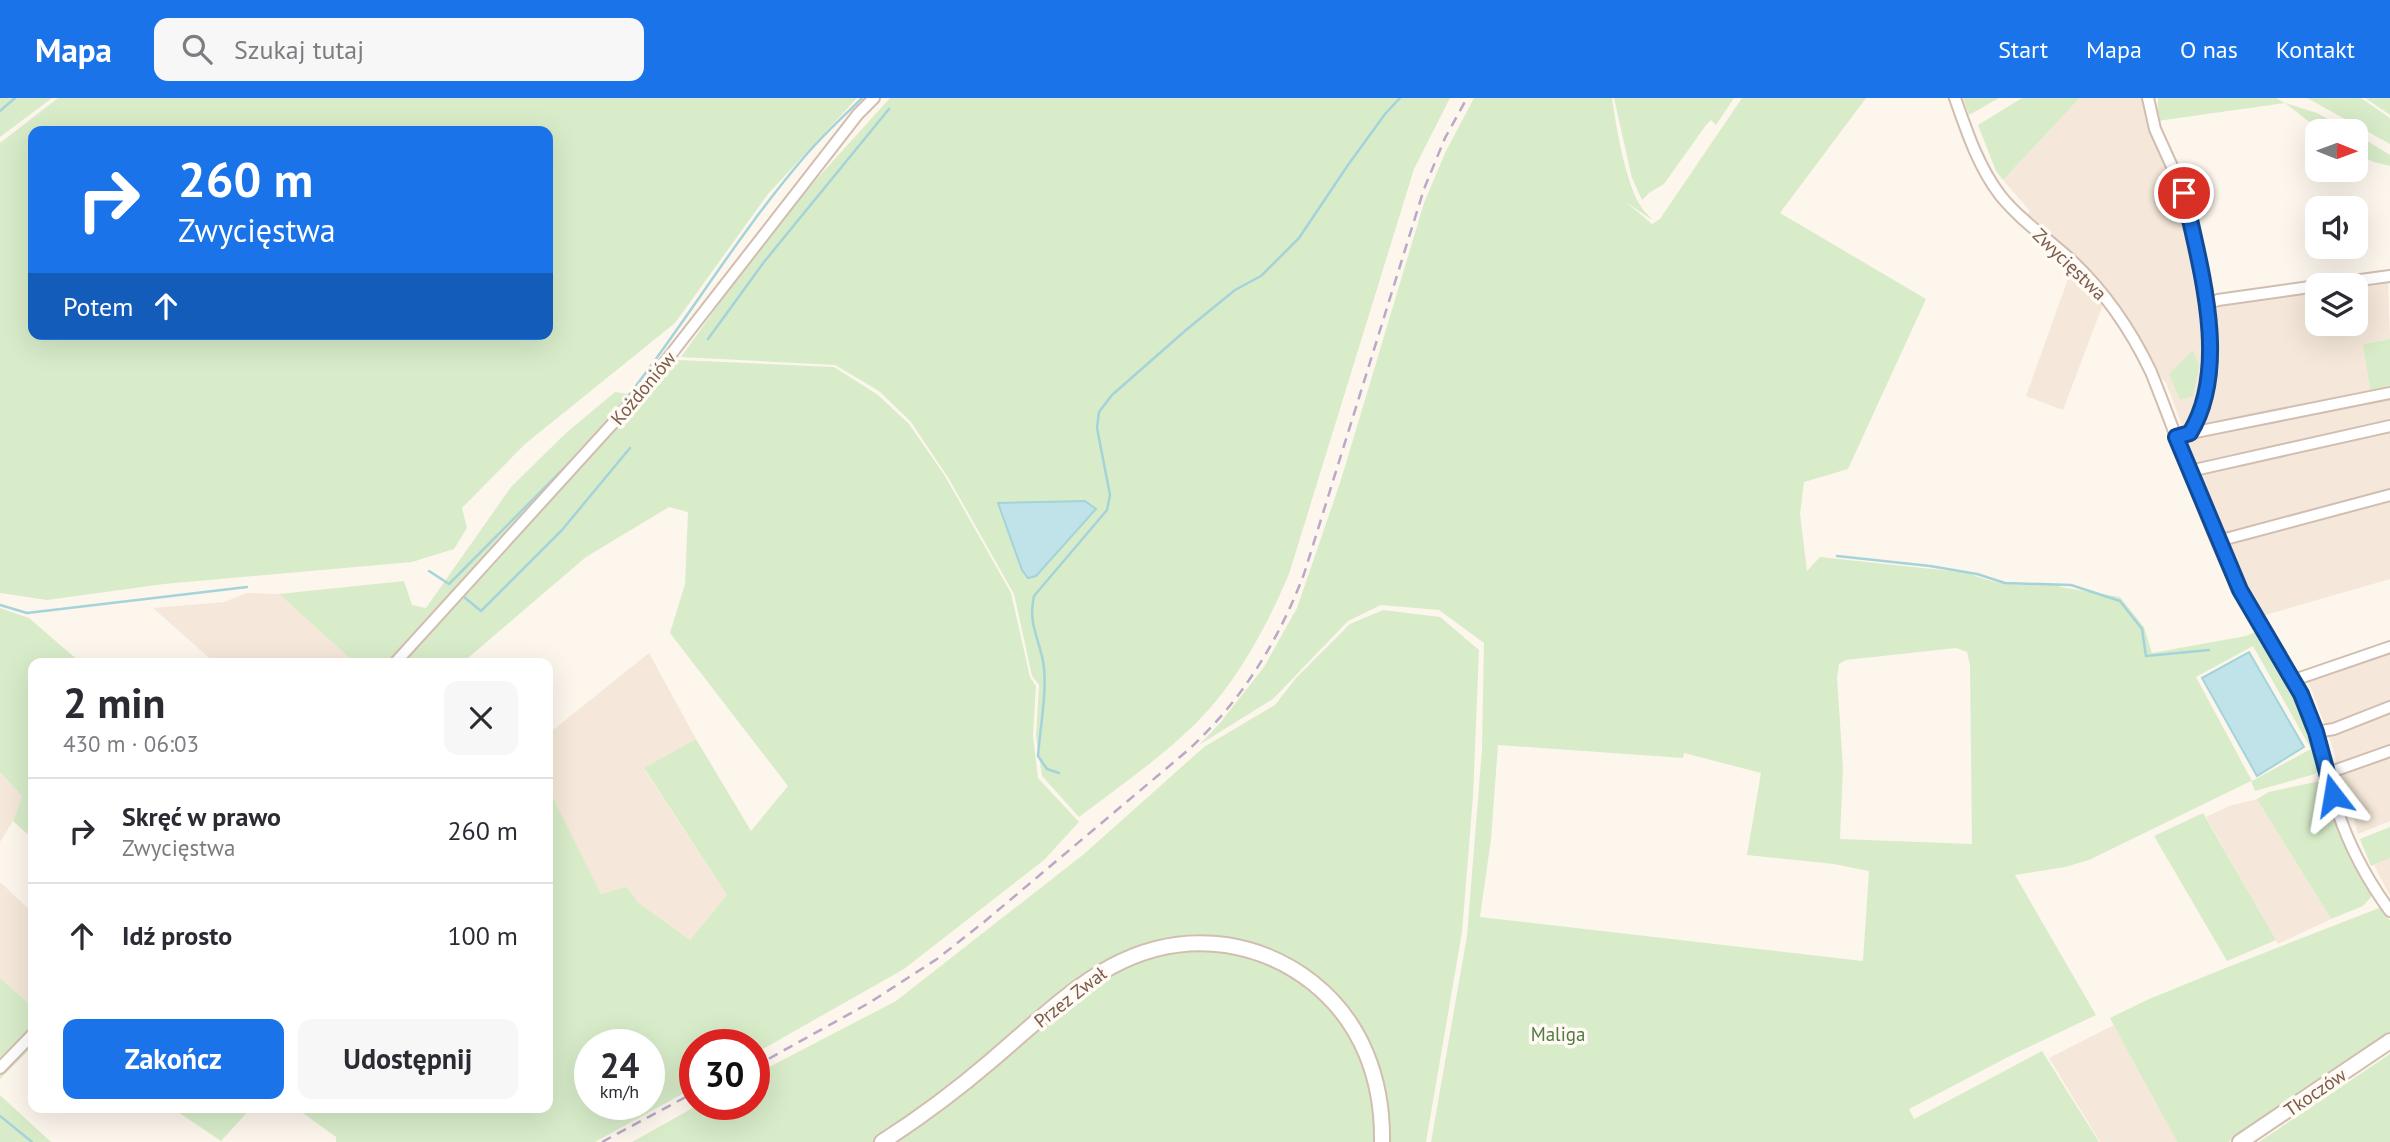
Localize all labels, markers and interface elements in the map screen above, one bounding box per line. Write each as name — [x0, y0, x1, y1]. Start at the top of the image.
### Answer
search box — [154, 18, 644, 81]
text: Mapa — [35, 28, 112, 71]
icon: search — [178, 30, 216, 68]
text: Szukaj tutaj — [234, 33, 364, 66]
text: Start — [1998, 34, 2048, 65]
text: Mapa — [2086, 34, 2142, 65]
text: O nas — [2180, 34, 2238, 65]
text: Kontakt — [2276, 34, 2355, 65]
north arrow — [2305, 119, 2368, 182]
map controls — [2305, 119, 2368, 336]
text: 260 m — [178, 147, 313, 211]
icon: right — [63, 154, 154, 245]
pin — [2154, 163, 2214, 223]
icon: arrive — [2165, 174, 2203, 212]
button: sound — [2305, 196, 2368, 259]
text: Zwycięstwa — [178, 209, 336, 251]
street label: Zwycięstwa — [2028, 223, 2112, 305]
button: layers — [2305, 273, 2368, 336]
icon: ahead — [147, 287, 185, 325]
text: Potem — [63, 290, 133, 323]
street label: Kożdoniów — [605, 346, 681, 430]
text: 2 min — [63, 675, 165, 730]
button: close — [444, 681, 518, 755]
text: 430 m · 06:03 — [63, 729, 199, 758]
position arrow — [2296, 758, 2370, 832]
text: Skręć w prawo — [122, 800, 281, 833]
icon: right — [63, 812, 101, 850]
text: 260 m — [447, 814, 518, 847]
text: Zwycięstwa — [122, 833, 235, 862]
icon: ahead — [63, 917, 101, 955]
text: Idź prosto — [122, 919, 232, 952]
text: 100 m — [447, 919, 518, 952]
street label: Przez Zwał — [1029, 961, 1111, 1033]
button: Zakończ — [63, 1019, 284, 1099]
button: Udostępnij — [298, 1019, 518, 1099]
park label: Maliga — [1531, 1022, 1585, 1046]
speed limit sign: 30 — [679, 1029, 770, 1120]
text: 24 — [600, 1042, 639, 1088]
street label: Tkoczów — [2279, 1062, 2351, 1122]
text: km/h — [600, 1080, 639, 1103]

